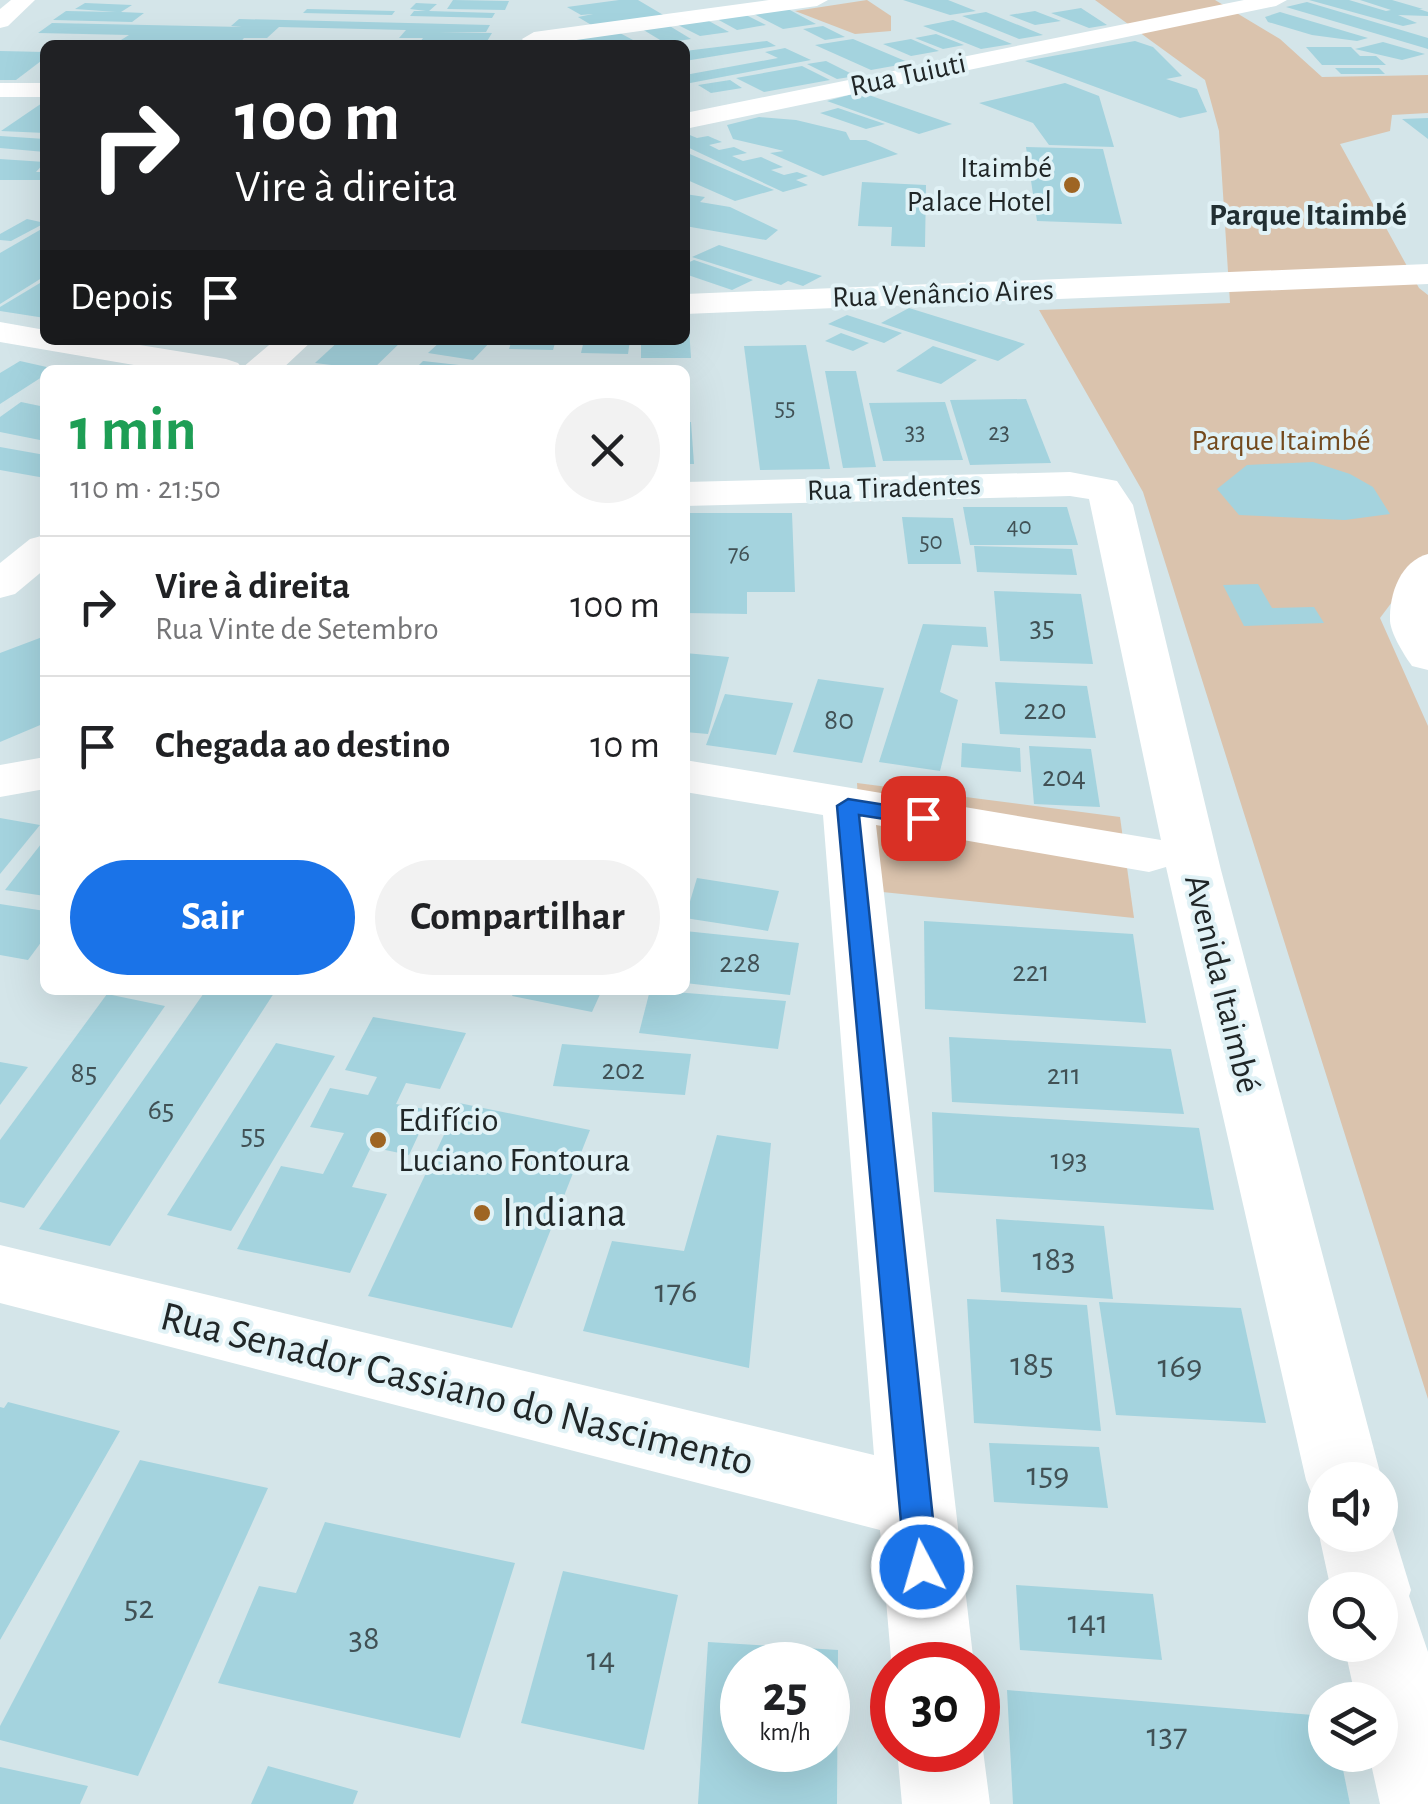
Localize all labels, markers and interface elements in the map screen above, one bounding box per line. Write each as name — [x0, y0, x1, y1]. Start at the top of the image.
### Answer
street label: Rua Tuiuti — [847, 48, 969, 102]
icon: right — [70, 80, 200, 210]
text: 100 m — [235, 83, 400, 153]
place label: Itaimbé Palace Hotel — [907, 153, 1052, 217]
text: Vire à direita — [235, 165, 458, 210]
marker: Itaimbé Palace Hotel — [1061, 174, 1083, 196]
district label: Parque Itaimbé — [1209, 199, 1407, 231]
icon: arrive — [193, 270, 248, 325]
street label: Rua Venâncio Aires — [832, 275, 1054, 313]
text: Depois — [70, 279, 173, 317]
house number: 55 — [775, 395, 795, 420]
button: close — [555, 398, 660, 503]
text: 1 min — [70, 401, 196, 461]
house number: 33 — [905, 420, 925, 445]
house number: 23 — [988, 420, 1010, 445]
park label: Parque Itaimbé — [1191, 426, 1371, 456]
street label: Rua Tiradentes — [806, 470, 982, 506]
text: 110 m · 21:50 — [70, 472, 221, 504]
house number: 40 — [1006, 514, 1032, 539]
house number: 50 — [919, 529, 943, 554]
house number: 76 — [728, 541, 750, 566]
text: Vire à direita — [155, 568, 350, 606]
icon: right — [70, 579, 125, 634]
text: 100 m — [570, 587, 660, 625]
house number: 35 — [1030, 612, 1054, 642]
text: Rua Vinte de Setembro — [155, 613, 439, 645]
house number: 220 — [1023, 695, 1067, 725]
house number: 80 — [824, 705, 854, 735]
icon: arrive — [70, 719, 125, 774]
text: Chegada ao destino — [155, 727, 450, 765]
text: 10 m — [590, 727, 660, 765]
house number: 204 — [1042, 762, 1086, 792]
pin — [881, 776, 966, 861]
icon: arrive — [896, 791, 951, 846]
button: Sair — [70, 860, 355, 975]
button: Compartilhar — [375, 860, 660, 975]
street label: Avenida Itaimbé — [1178, 871, 1266, 1097]
house number: 228 — [719, 948, 761, 978]
house number: 221 — [1012, 957, 1050, 987]
house number: 202 — [601, 1055, 645, 1085]
house number: 85 — [71, 1058, 97, 1088]
house number: 211 — [1047, 1060, 1081, 1090]
house number: 65 — [148, 1095, 174, 1125]
place label: Edifício Luciano Fontoura — [398, 1103, 630, 1178]
house number: 55 — [240, 1120, 266, 1150]
marker: Edifício Luciano Fontoura — [367, 1129, 389, 1151]
house number: 193 — [1051, 1145, 1087, 1175]
place label: Indiana — [502, 1192, 627, 1234]
marker: Indiana — [471, 1202, 493, 1224]
house number: 183 — [1032, 1242, 1076, 1277]
house number: 176 — [654, 1274, 698, 1309]
street label: Rua Senador Cassiano do Nascimento — [156, 1295, 758, 1483]
house number: 185 — [1010, 1347, 1054, 1382]
house number: 169 — [1158, 1349, 1202, 1384]
house number: 159 — [1026, 1457, 1070, 1492]
map controls — [1308, 1462, 1398, 1772]
button: sound — [1308, 1462, 1398, 1552]
position arrow — [870, 1515, 974, 1619]
button: search — [1308, 1572, 1398, 1662]
house number: 52 — [124, 1590, 154, 1625]
house number: 141 — [1068, 1605, 1108, 1640]
house number: 38 — [348, 1621, 380, 1656]
house number: 14 — [587, 1642, 615, 1677]
speed limit sign: 30 — [870, 1642, 1000, 1772]
text: 25 — [762, 1670, 808, 1720]
button: layers — [1308, 1682, 1398, 1772]
house number: 137 — [1146, 1718, 1188, 1753]
text: km/h — [759, 1720, 811, 1745]

